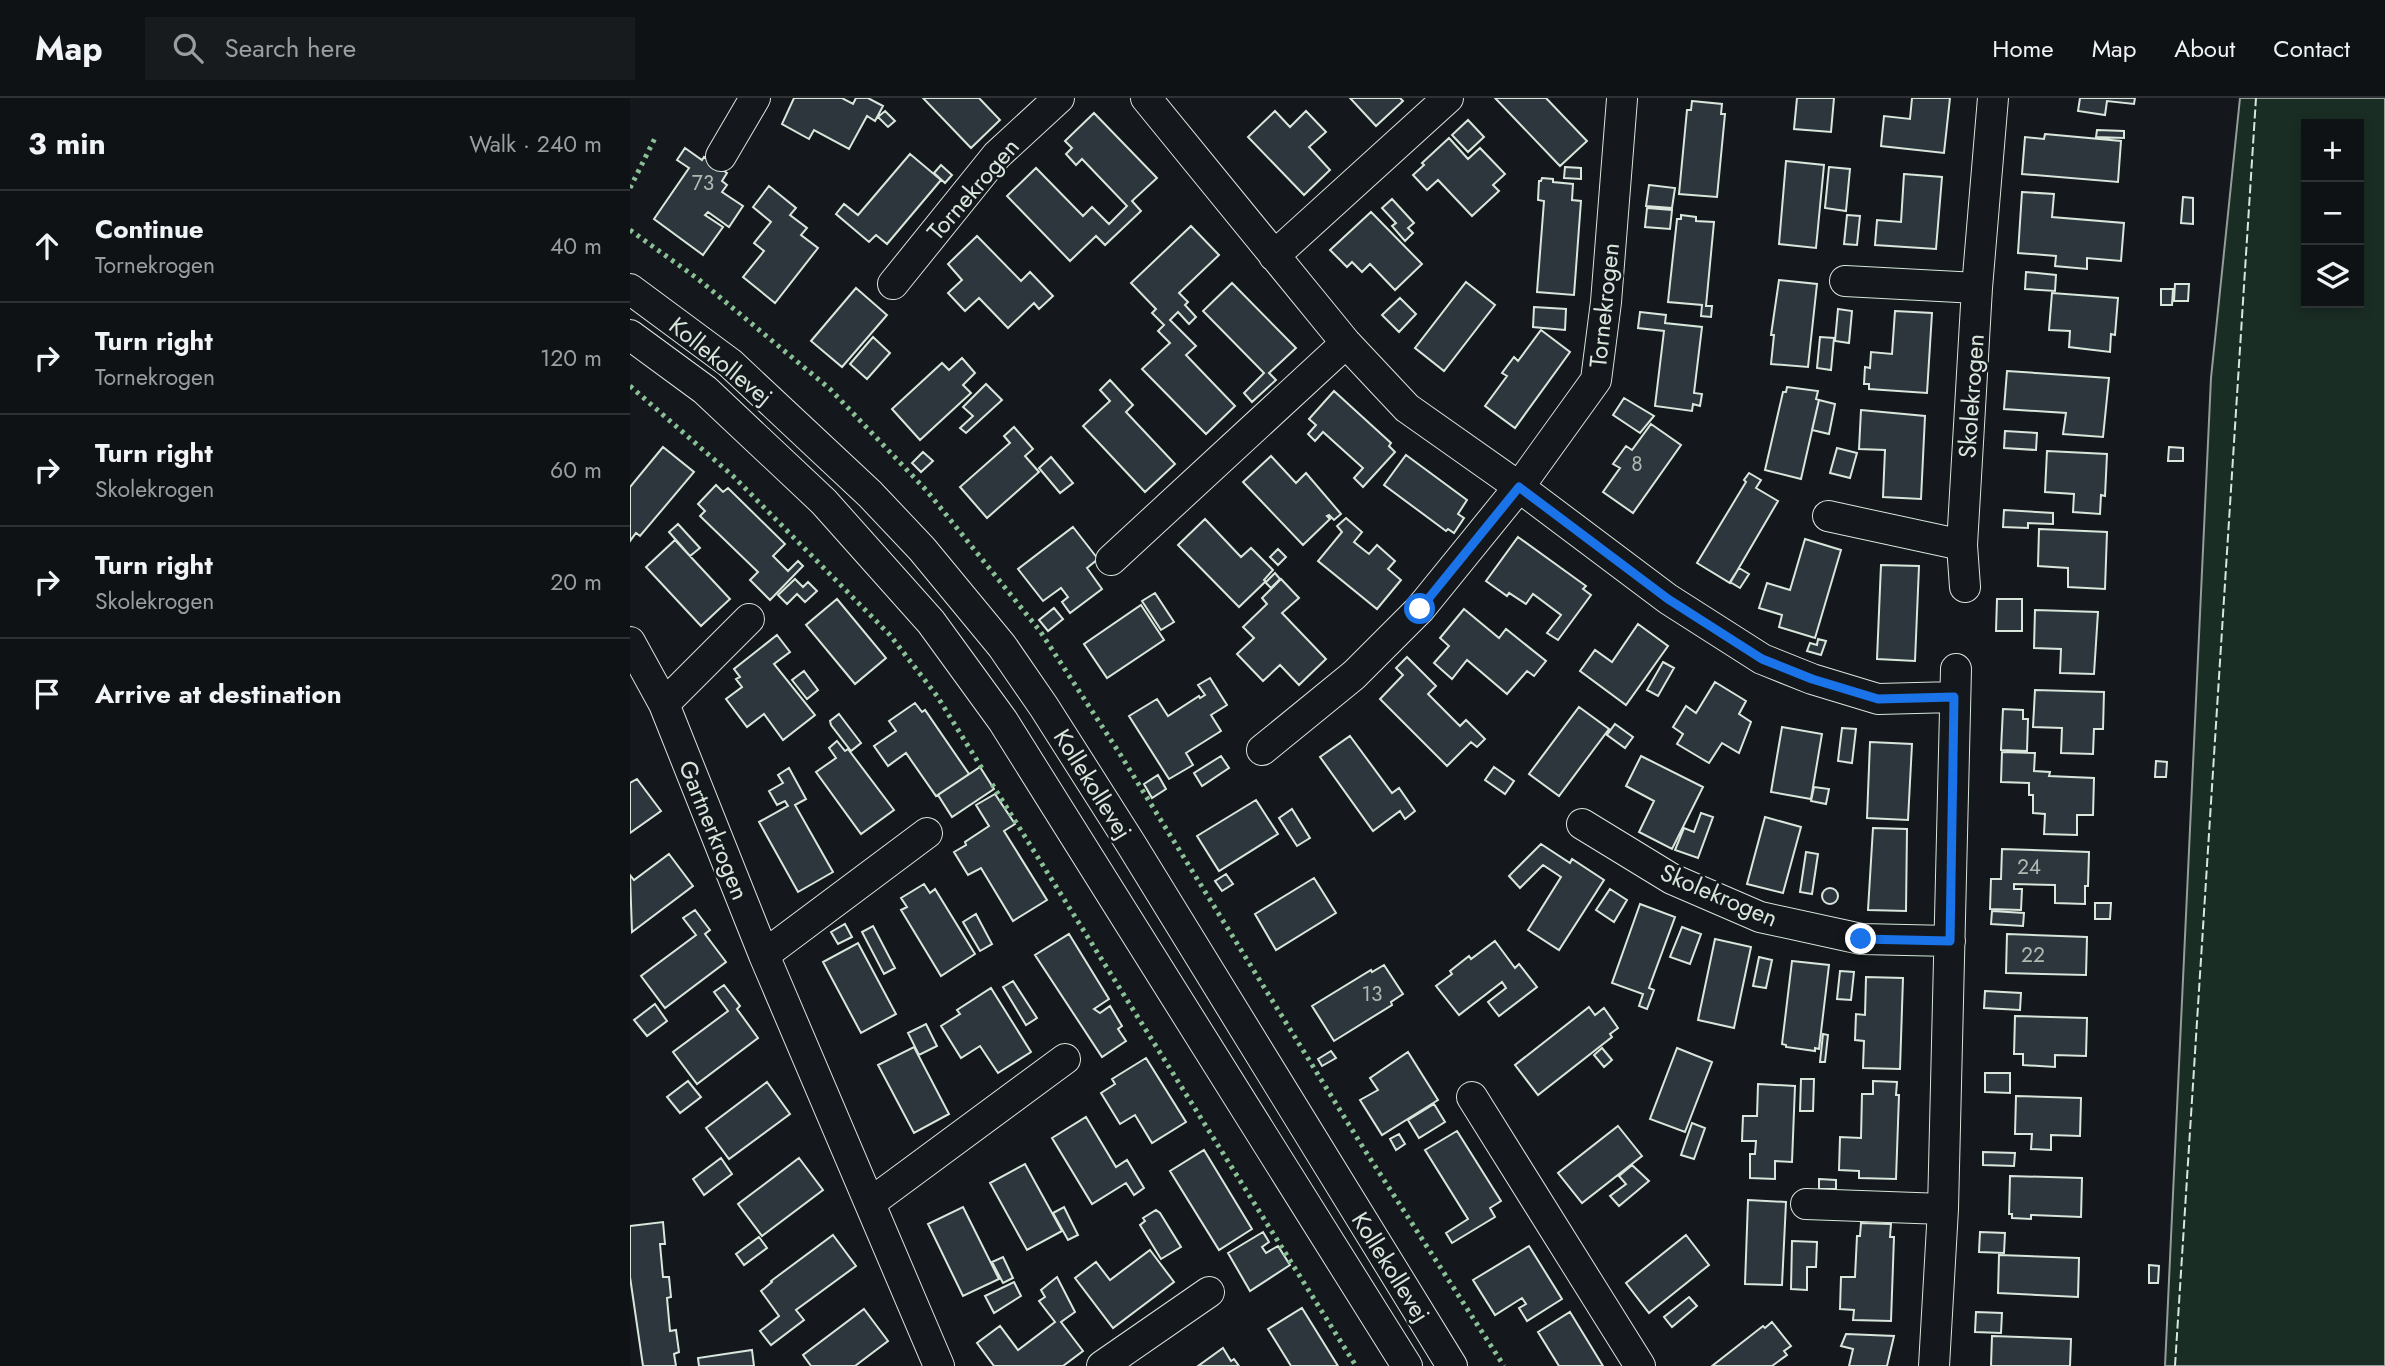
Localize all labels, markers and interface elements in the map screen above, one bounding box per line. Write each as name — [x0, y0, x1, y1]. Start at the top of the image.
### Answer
search box — [145, 17, 635, 80]
text: Map — [35, 25, 103, 72]
icon: search — [169, 29, 207, 67]
text: Search here — [225, 29, 356, 67]
text: Home — [1992, 31, 2054, 66]
text: Map — [2092, 31, 2136, 66]
text: About — [2174, 31, 2235, 66]
text: Contact — [2273, 31, 2350, 66]
map controls — [2301, 119, 2364, 308]
button: + — [2301, 119, 2364, 182]
text: 3 min — [28, 122, 106, 165]
text: Walk · 240 m — [469, 127, 602, 161]
street label: Tornekrogen — [919, 130, 1027, 248]
house number: 73 — [692, 168, 714, 198]
button: − — [2301, 182, 2364, 245]
text: Continue — [95, 210, 204, 248]
icon: ahead — [28, 227, 66, 265]
text: 40 m — [550, 229, 602, 263]
street label: Tornekrogen — [1580, 241, 1628, 369]
button: layers — [2301, 245, 2364, 308]
text: Tornekrogen — [95, 248, 215, 282]
street label: Kollekollevej — [662, 308, 780, 414]
text: Turn right — [95, 322, 213, 360]
street label: Skolekrogen — [1949, 333, 1993, 459]
icon: right — [28, 339, 66, 377]
text: 120 m — [540, 341, 602, 375]
text: Tornekrogen — [95, 360, 215, 394]
text: Turn right — [95, 434, 213, 472]
house number: 8 — [1631, 449, 1643, 479]
icon: right — [28, 451, 66, 489]
text: 60 m — [550, 453, 602, 487]
text: Skolekrogen — [95, 472, 214, 506]
text: Turn right — [95, 546, 213, 584]
icon: right — [28, 563, 66, 601]
text: 20 m — [550, 565, 602, 599]
text: Skolekrogen — [95, 584, 214, 618]
route start — [1404, 593, 1435, 624]
icon: arrive — [28, 675, 66, 713]
text: Arrive at destination — [95, 675, 342, 713]
street label: Kollekollevej — [1045, 722, 1141, 846]
street label: Gartnerkrogen — [670, 755, 758, 905]
house number: 24 — [2017, 852, 2041, 882]
street label: Skolekrogen — [1655, 855, 1783, 935]
route end — [1845, 923, 1876, 954]
house number: 22 — [2021, 940, 2045, 970]
house number: 13 — [1362, 979, 1382, 1009]
street label: Kollekollevej — [1343, 1205, 1439, 1329]

